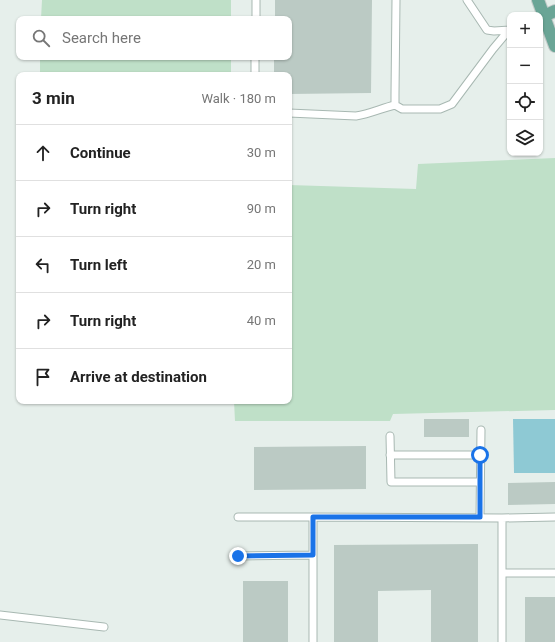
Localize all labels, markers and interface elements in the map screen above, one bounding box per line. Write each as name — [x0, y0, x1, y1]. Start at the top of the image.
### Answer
map controls — [507, 12, 543, 156]
button: + — [507, 12, 543, 48]
search box — [16, 16, 292, 60]
icon: search — [30, 27, 52, 49]
text: Search here — [62, 29, 141, 47]
button: − — [507, 48, 543, 84]
button: locate — [507, 84, 543, 120]
text: 3 min — [32, 88, 75, 108]
text: Walk · 180 m — [201, 91, 276, 106]
button: layers — [507, 120, 543, 156]
icon: ahead — [32, 142, 54, 164]
text: Continue — [70, 144, 131, 162]
text: 30 m — [247, 145, 276, 160]
icon: right — [32, 198, 54, 220]
text: Turn right — [70, 200, 136, 218]
text: 90 m — [247, 201, 276, 216]
icon: left — [32, 254, 54, 276]
text: Turn left — [70, 256, 127, 274]
text: 20 m — [247, 257, 276, 272]
icon: right — [32, 310, 54, 332]
text: Turn right — [70, 312, 136, 330]
text: 40 m — [247, 313, 276, 328]
icon: arrive — [32, 366, 54, 388]
text: Arrive at destination — [70, 368, 207, 386]
route start — [471, 446, 489, 464]
route end — [229, 547, 247, 565]

